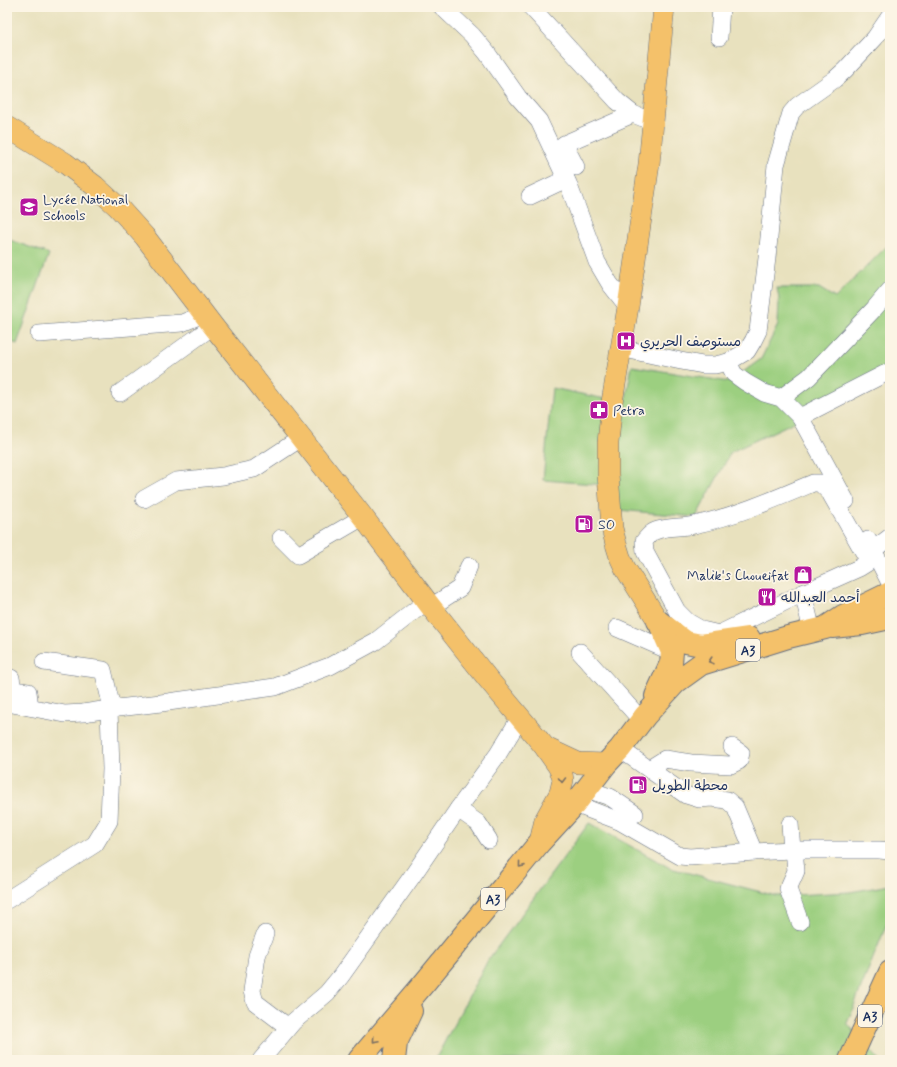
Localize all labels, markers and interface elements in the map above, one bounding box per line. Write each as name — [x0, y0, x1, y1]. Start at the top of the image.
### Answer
place label: Lycée National Schools — [43, 191, 128, 225]
school or university icon: Lycée National Schools — [18, 196, 40, 218]
hospital icon: مستوصف الحريري — [615, 330, 637, 352]
place label: مستوصف الحريري — [640, 333, 741, 352]
pharmacy icon: Petra — [588, 399, 610, 421]
place label: Petra — [613, 402, 645, 420]
fuel station icon: SO — [573, 513, 595, 535]
place label: SO — [598, 516, 615, 534]
shop icon: Malik's Choueifat — [792, 564, 814, 586]
place label: Malik's Choueifat — [687, 567, 789, 585]
restaurant icon: أحمد العبدالله — [756, 586, 778, 608]
place label: أحمد العبدالله — [781, 589, 860, 607]
road number: A3 — [736, 639, 760, 661]
one-way arrow — [708, 657, 715, 665]
fuel station icon: محطة الطويل — [627, 774, 649, 796]
one-way arrow — [558, 777, 566, 783]
place label: محطة الطويل — [652, 777, 728, 795]
one-way arrow — [519, 861, 526, 868]
road number: A3 — [481, 888, 505, 910]
road number: A3 — [858, 1005, 882, 1027]
one-way arrow — [372, 1035, 380, 1043]

